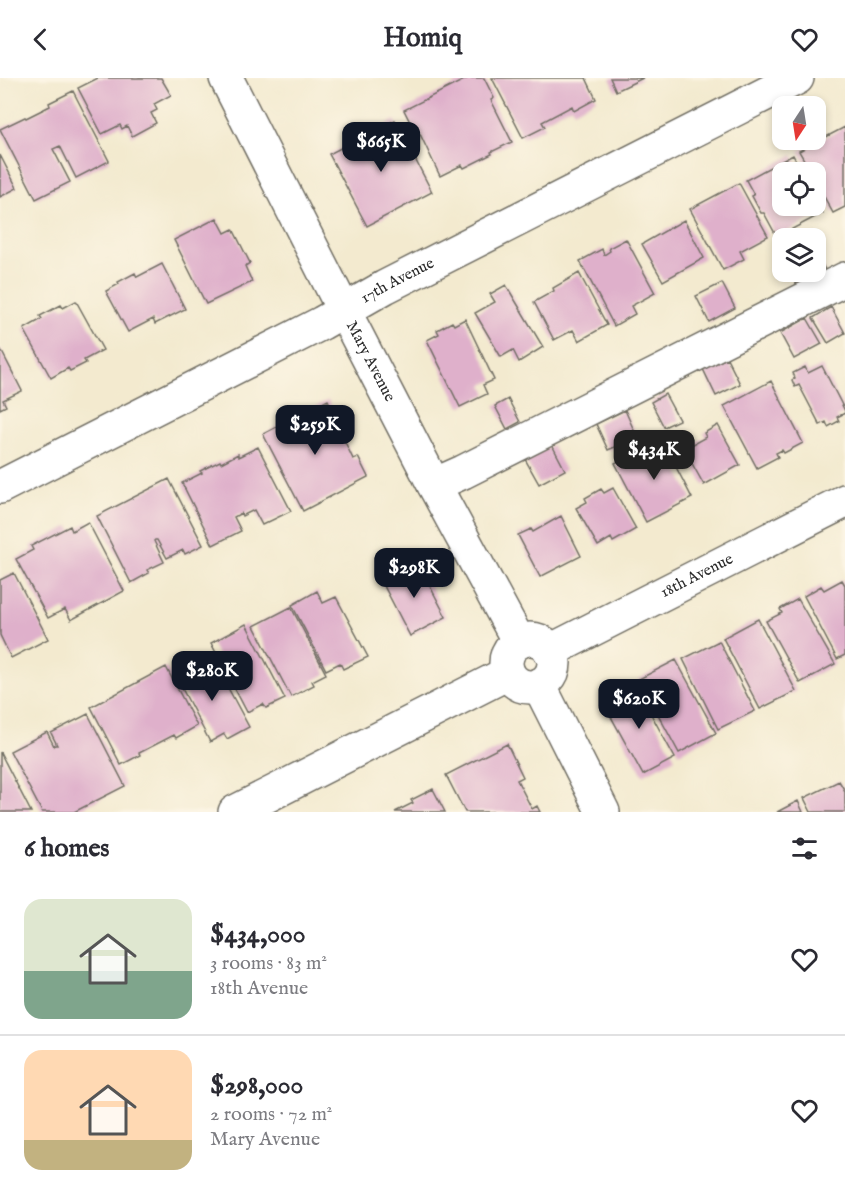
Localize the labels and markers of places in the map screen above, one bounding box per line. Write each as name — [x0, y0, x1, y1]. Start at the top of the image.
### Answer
pin: $665K — [339, 122, 423, 173]
pin: $259K — [273, 405, 357, 456]
pin: $434K — [612, 430, 696, 481]
pin: $298K — [372, 548, 456, 599]
pin: $280K — [170, 651, 254, 702]
pin: $620K — [597, 679, 681, 730]

